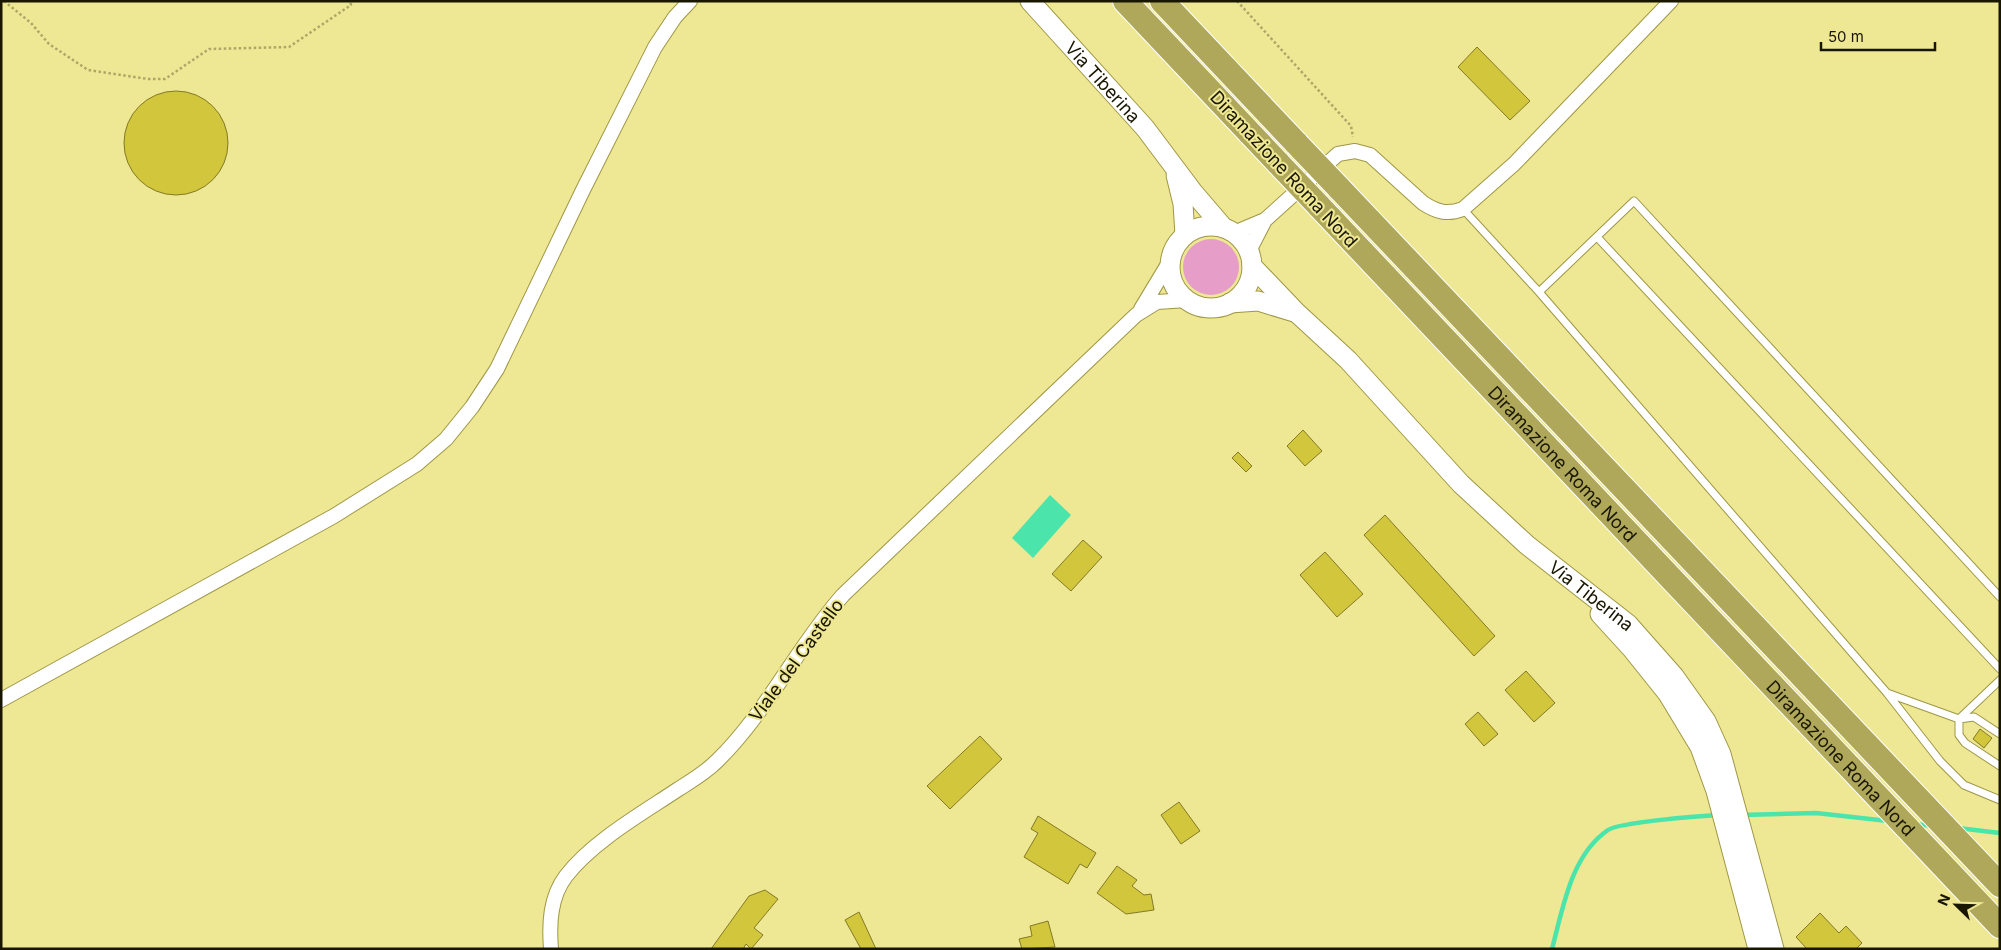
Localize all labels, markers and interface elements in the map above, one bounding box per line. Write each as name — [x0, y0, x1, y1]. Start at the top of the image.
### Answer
scale bar — [1821, 20, 1935, 52]
text: 50 m — [1828, 27, 1864, 46]
street label: Via Tiberina — [1061, 37, 1145, 127]
street label: Diramazione Roma Nord — [1206, 86, 1362, 252]
street label: Diramazione Roma Nord — [1484, 381, 1641, 546]
street label: Via Tiberina — [1545, 556, 1638, 635]
street label: Viale del Castello — [745, 595, 847, 725]
street label: Diramazione Roma Nord — [1762, 676, 1919, 840]
north arrow — [1931, 880, 1981, 930]
text: N — [1934, 891, 1953, 908]

